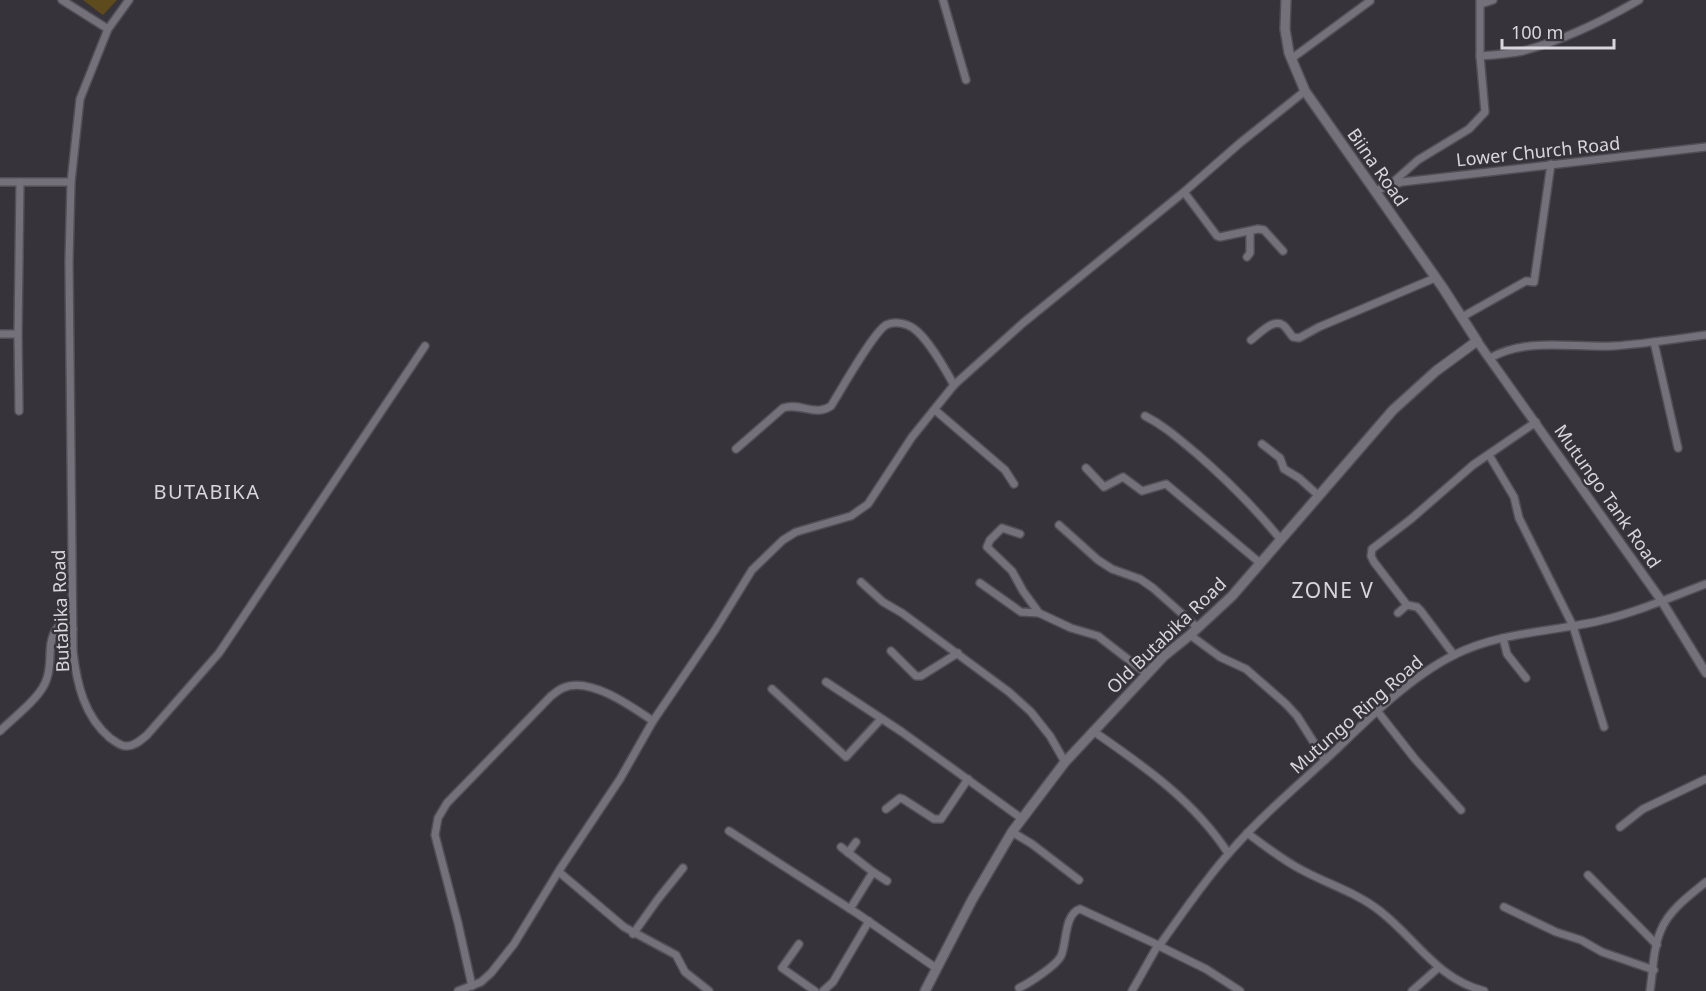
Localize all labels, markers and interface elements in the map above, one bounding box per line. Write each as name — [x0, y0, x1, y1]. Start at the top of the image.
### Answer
scale bar — [1502, 12, 1614, 50]
text: 100 m — [1511, 20, 1563, 44]
street label: Biina Road — [1342, 123, 1414, 211]
street label: Lower Church Road — [1455, 130, 1621, 172]
street label: Mutungo Tank Road — [1549, 419, 1667, 573]
district label: BUTABIKA — [153, 478, 261, 505]
street label: Butabika Road — [46, 549, 74, 673]
street label: Old Butabika Road — [1101, 572, 1231, 698]
district label: ZONE V — [1292, 576, 1374, 604]
street label: Mutungo Ring Road — [1284, 650, 1428, 778]

